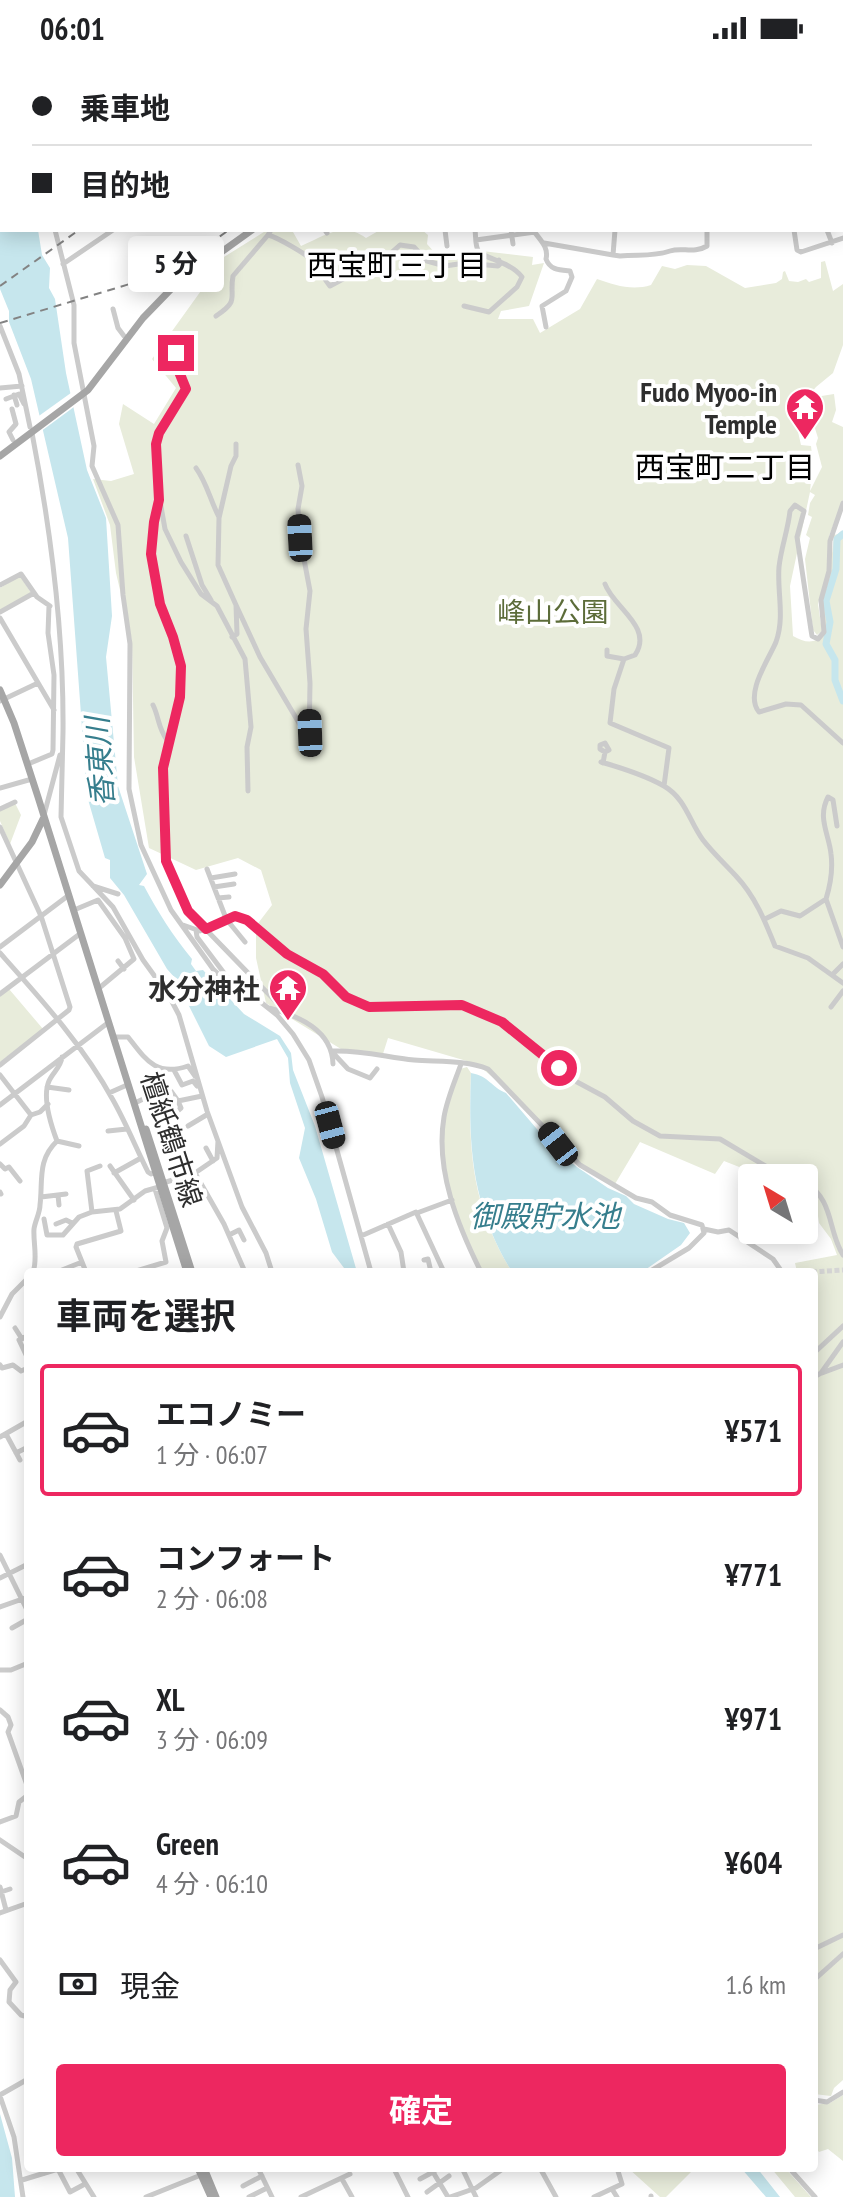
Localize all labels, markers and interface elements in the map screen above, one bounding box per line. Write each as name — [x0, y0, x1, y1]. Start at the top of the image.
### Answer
text: 06:01 — [40, 9, 105, 48]
text: 乗車地 — [80, 88, 170, 127]
text: 目的地 — [80, 165, 170, 204]
callout: 5 分 — [128, 237, 224, 293]
district label: 西宝町三丁目 — [307, 245, 487, 284]
text: 5 分 — [154, 247, 198, 280]
route end — [158, 335, 194, 371]
place label: Fudo Myoo-in Temple — [640, 373, 777, 442]
temple icon: Fudo Myoo-in Temple — [784, 386, 826, 441]
district label: 西宝町二丁目 — [635, 447, 815, 486]
car — [287, 513, 313, 563]
park label: 峰山公園 — [497, 593, 609, 630]
car — [297, 709, 323, 757]
water label: 香東川 — [76, 713, 122, 808]
temple icon: 水分神社 — [267, 967, 309, 1022]
place label: 水分神社 — [148, 970, 260, 1007]
route start — [541, 1050, 577, 1086]
street label: 檀紙鶴市線 — [133, 1067, 211, 1211]
car — [312, 1099, 348, 1151]
car — [534, 1118, 582, 1170]
north arrow — [738, 1164, 818, 1244]
map controls — [738, 1164, 818, 1244]
water label: 御殿貯水池 — [470, 1196, 623, 1235]
text: 車両を選択 — [56, 1292, 236, 1339]
icon: car — [60, 1394, 132, 1466]
text: エコノミー — [156, 1394, 306, 1433]
text: ¥571 — [725, 1411, 782, 1450]
text: 1 分 · 06:07 — [156, 1438, 268, 1471]
icon: car — [60, 1538, 132, 1610]
text: コンフォート — [156, 1538, 335, 1577]
text: ¥771 — [725, 1555, 782, 1594]
text: 2 分 · 06:08 — [156, 1582, 268, 1615]
text: XL — [156, 1680, 185, 1719]
icon: car — [60, 1682, 132, 1754]
text: ¥971 — [725, 1699, 782, 1738]
text: 3 分 · 06:09 — [156, 1723, 268, 1756]
text: Green — [156, 1824, 219, 1863]
icon: car — [60, 1826, 132, 1898]
text: ¥604 — [725, 1843, 782, 1882]
text: 4 分 · 06:10 — [156, 1867, 268, 1900]
icon: cash — [56, 1962, 100, 2006]
text: 現金 — [120, 1966, 180, 2005]
text: 1.6 km — [725, 1968, 786, 2001]
button: 確定 — [56, 2064, 786, 2156]

